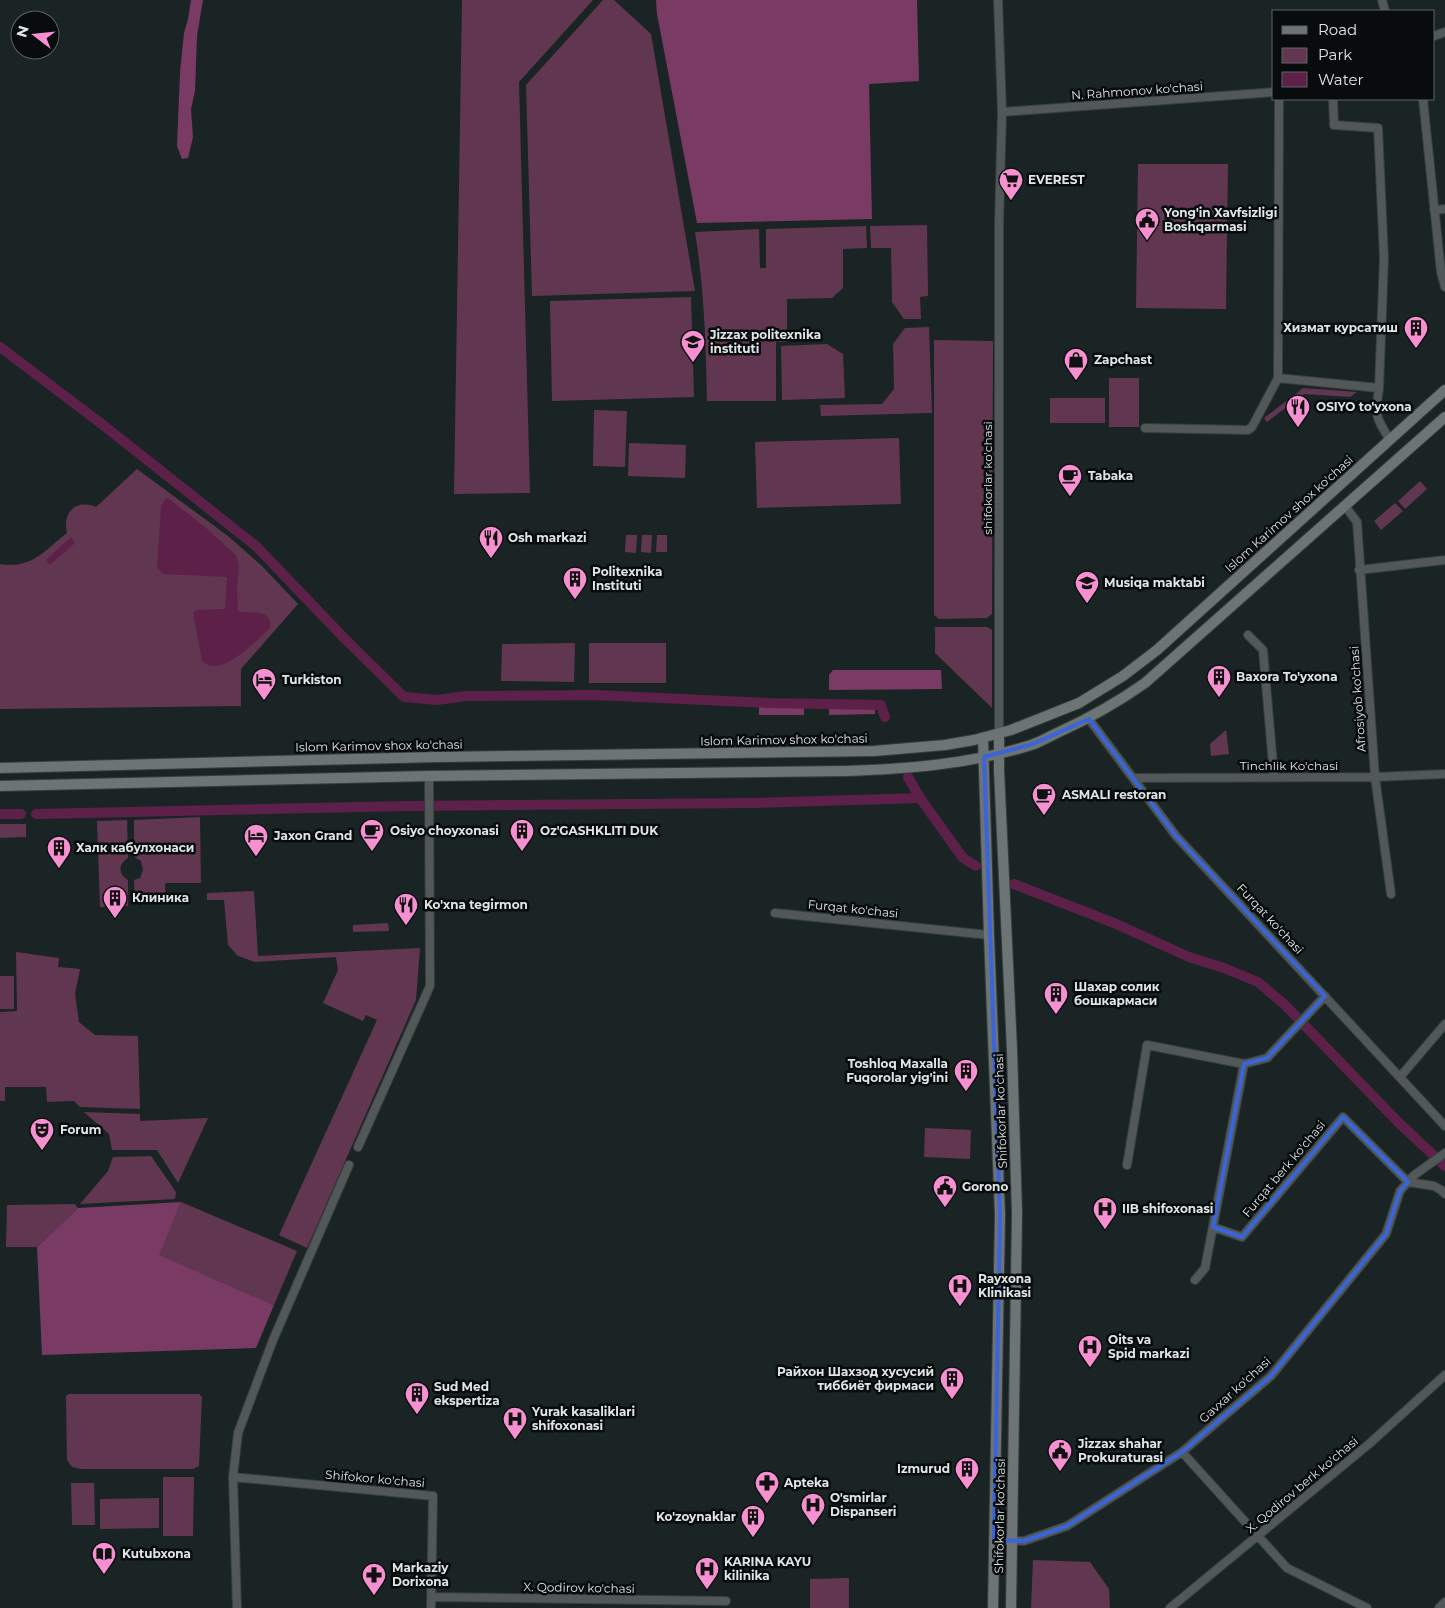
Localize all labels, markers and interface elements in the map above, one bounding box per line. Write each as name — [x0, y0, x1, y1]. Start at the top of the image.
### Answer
north arrow — [10, 10, 60, 60]
legend — [1272, 10, 1435, 100]
text: Road — [1318, 20, 1357, 39]
text: N — [12, 23, 33, 39]
text: Park — [1318, 45, 1352, 64]
text: Water — [1318, 70, 1364, 89]
street label: N. Rahmonov ko'chasi — [1071, 78, 1203, 103]
supermarket icon: EVEREST — [998, 167, 1024, 201]
place label: EVEREST — [1028, 172, 1085, 187]
place label: Yong'in Xavfsizligi Boshqarmasi — [1163, 205, 1277, 234]
public building icon: Yong'in Xavfsizligi Boshqarmasi — [1134, 207, 1160, 241]
building icon: Хизмат курсатиш — [1403, 315, 1429, 349]
place label: Хизмат курсатиш — [1283, 320, 1398, 335]
place label: Jizzax politexnika instituti — [709, 327, 821, 356]
school or university icon: Jizzax politexnika instituti — [680, 329, 706, 363]
shop icon: Zapchast — [1063, 347, 1089, 381]
place label: Zapchast — [1094, 352, 1153, 367]
restaurant icon: OSIYO to'yxona — [1285, 394, 1311, 428]
place label: OSIYO to'yxona — [1316, 399, 1412, 414]
street label: shifokorlar ko'chasi — [980, 421, 995, 535]
street label: Islom Karimov shox ko'chasi — [1221, 452, 1356, 575]
cafe icon: Tabaka — [1057, 463, 1083, 497]
place label: Tabaka — [1088, 468, 1133, 483]
restaurant icon: Osh markazi — [478, 525, 504, 559]
place label: Osh markazi — [508, 530, 587, 545]
place label: Politexnika Instituti — [592, 564, 662, 593]
building icon: Politexnika Instituti — [562, 566, 588, 600]
school or university icon: Musiqa maktabi — [1074, 570, 1100, 604]
place label: Musiqa maktabi — [1104, 575, 1205, 590]
street label: Afrosiyob ko'chasi — [1346, 645, 1369, 753]
building icon: Baxora To'yxona — [1206, 664, 1232, 698]
hotel icon: Turkiston — [251, 667, 277, 701]
place label: Baxora To'yxona — [1236, 669, 1338, 684]
place label: Turkiston — [282, 672, 342, 687]
street label: Islom Karimov shox ko'chasi — [700, 731, 868, 748]
street label: Islom Karimov shox ko'chasi — [295, 737, 463, 754]
street label: Tinchlik Ko'chasi — [1240, 758, 1338, 773]
cafe icon: ASMALI restoran — [1031, 782, 1057, 816]
place label: ASMALI restoran — [1061, 787, 1166, 802]
cafe icon: Osiyo choyxonasi — [359, 818, 385, 852]
building icon: Oz'GASHKLITI DUK — [509, 818, 535, 852]
hotel icon: Jaxon Grand — [243, 823, 269, 857]
place label: Osiyo choyxonasi — [390, 823, 499, 838]
place label: Oz'GASHKLITI DUK — [540, 823, 659, 838]
place label: Jaxon Grand — [273, 828, 352, 843]
building icon: Халк кабулхонаси — [46, 835, 72, 869]
place label: Халк кабулхонаси — [76, 840, 194, 855]
street label: Furqat ko'chasi — [1234, 880, 1307, 957]
building icon: Клиника — [102, 885, 128, 919]
place label: Клиника — [132, 890, 189, 905]
restaurant icon: Ko'xna tegirmon — [393, 892, 419, 926]
street label: Furqat ko'chasi — [807, 896, 899, 921]
place label: Ko'xna tegirmon — [424, 897, 528, 912]
place label: Шахар солик бошкармаси — [1074, 979, 1160, 1008]
building icon: Шахар солик бошкармаси — [1043, 981, 1069, 1015]
street label: Shifokorlar ko'chasi — [991, 1053, 1010, 1169]
place label: Toshloq Maxalla Fuqorolar yig'ini — [846, 1056, 948, 1085]
building icon: Toshloq Maxalla Fuqorolar yig'ini — [953, 1058, 979, 1092]
theatre icon: Forum — [29, 1117, 55, 1151]
street label: Furqat berk ko'chasi — [1239, 1117, 1328, 1220]
place label: Forum — [60, 1122, 101, 1137]
public building icon: Gorono — [932, 1174, 958, 1208]
place label: Gorono — [962, 1179, 1008, 1194]
hospital icon: IIB shifoxonasi — [1092, 1196, 1118, 1230]
place label: IIB shifoxonasi — [1122, 1201, 1213, 1216]
place label: Rayxona Klinikasi — [978, 1271, 1032, 1300]
hospital icon: Rayxona Klinikasi — [947, 1273, 973, 1307]
place label: Oits va Spid markazi — [1108, 1332, 1190, 1361]
hospital icon: Oits va Spid markazi — [1077, 1334, 1103, 1368]
street label: Gavxar ko'chasi — [1196, 1354, 1274, 1426]
place label: Райхон Шахзод хусусий тиббиёт фирмаси — [777, 1364, 934, 1393]
building icon: Райхон Шахзод хусусий тиббиёт фирмаси — [939, 1366, 965, 1400]
place label: Sud Med ekspertiza — [434, 1379, 500, 1408]
building icon: Sud Med ekspertiza — [404, 1381, 430, 1415]
place label: Yurak kasaliklari shifoxonasi — [531, 1404, 635, 1433]
hospital icon: Yurak kasaliklari shifoxonasi — [502, 1406, 528, 1440]
street label: X. Qodirov berk ko'chasi — [1242, 1433, 1361, 1536]
place label: Jizzax shahar Prokuraturasi — [1077, 1436, 1163, 1465]
public building icon: Jizzax shahar Prokuraturasi — [1047, 1438, 1073, 1472]
building icon: Izmurud — [954, 1456, 980, 1490]
street label: Shifokorlar ko'chasi — [991, 1458, 1008, 1574]
place label: Izmurud — [897, 1461, 950, 1476]
street label: Shifokor ko'chasi — [325, 1467, 426, 1490]
pharmacy icon: Apteka — [754, 1470, 780, 1504]
place label: Apteka — [783, 1475, 829, 1490]
place label: O'smirlar Dispanseri — [830, 1490, 896, 1519]
hospital icon: O'smirlar Dispanseri — [800, 1492, 826, 1526]
building icon: Ko'zoynaklar — [740, 1504, 766, 1538]
place label: Ko'zoynaklar — [656, 1509, 736, 1524]
library icon: Kutubxona — [91, 1541, 117, 1575]
place label: Kutubxona — [122, 1546, 191, 1561]
place label: KARINA KAYU kilinika — [724, 1554, 811, 1583]
hospital icon: KARINA KAYU kilinika — [694, 1556, 720, 1590]
place label: Markaziy Dorixona — [392, 1560, 449, 1589]
pharmacy icon: Markaziy Dorixona — [361, 1562, 387, 1596]
street label: X. Qodirov ko'chasi — [523, 1579, 635, 1596]

